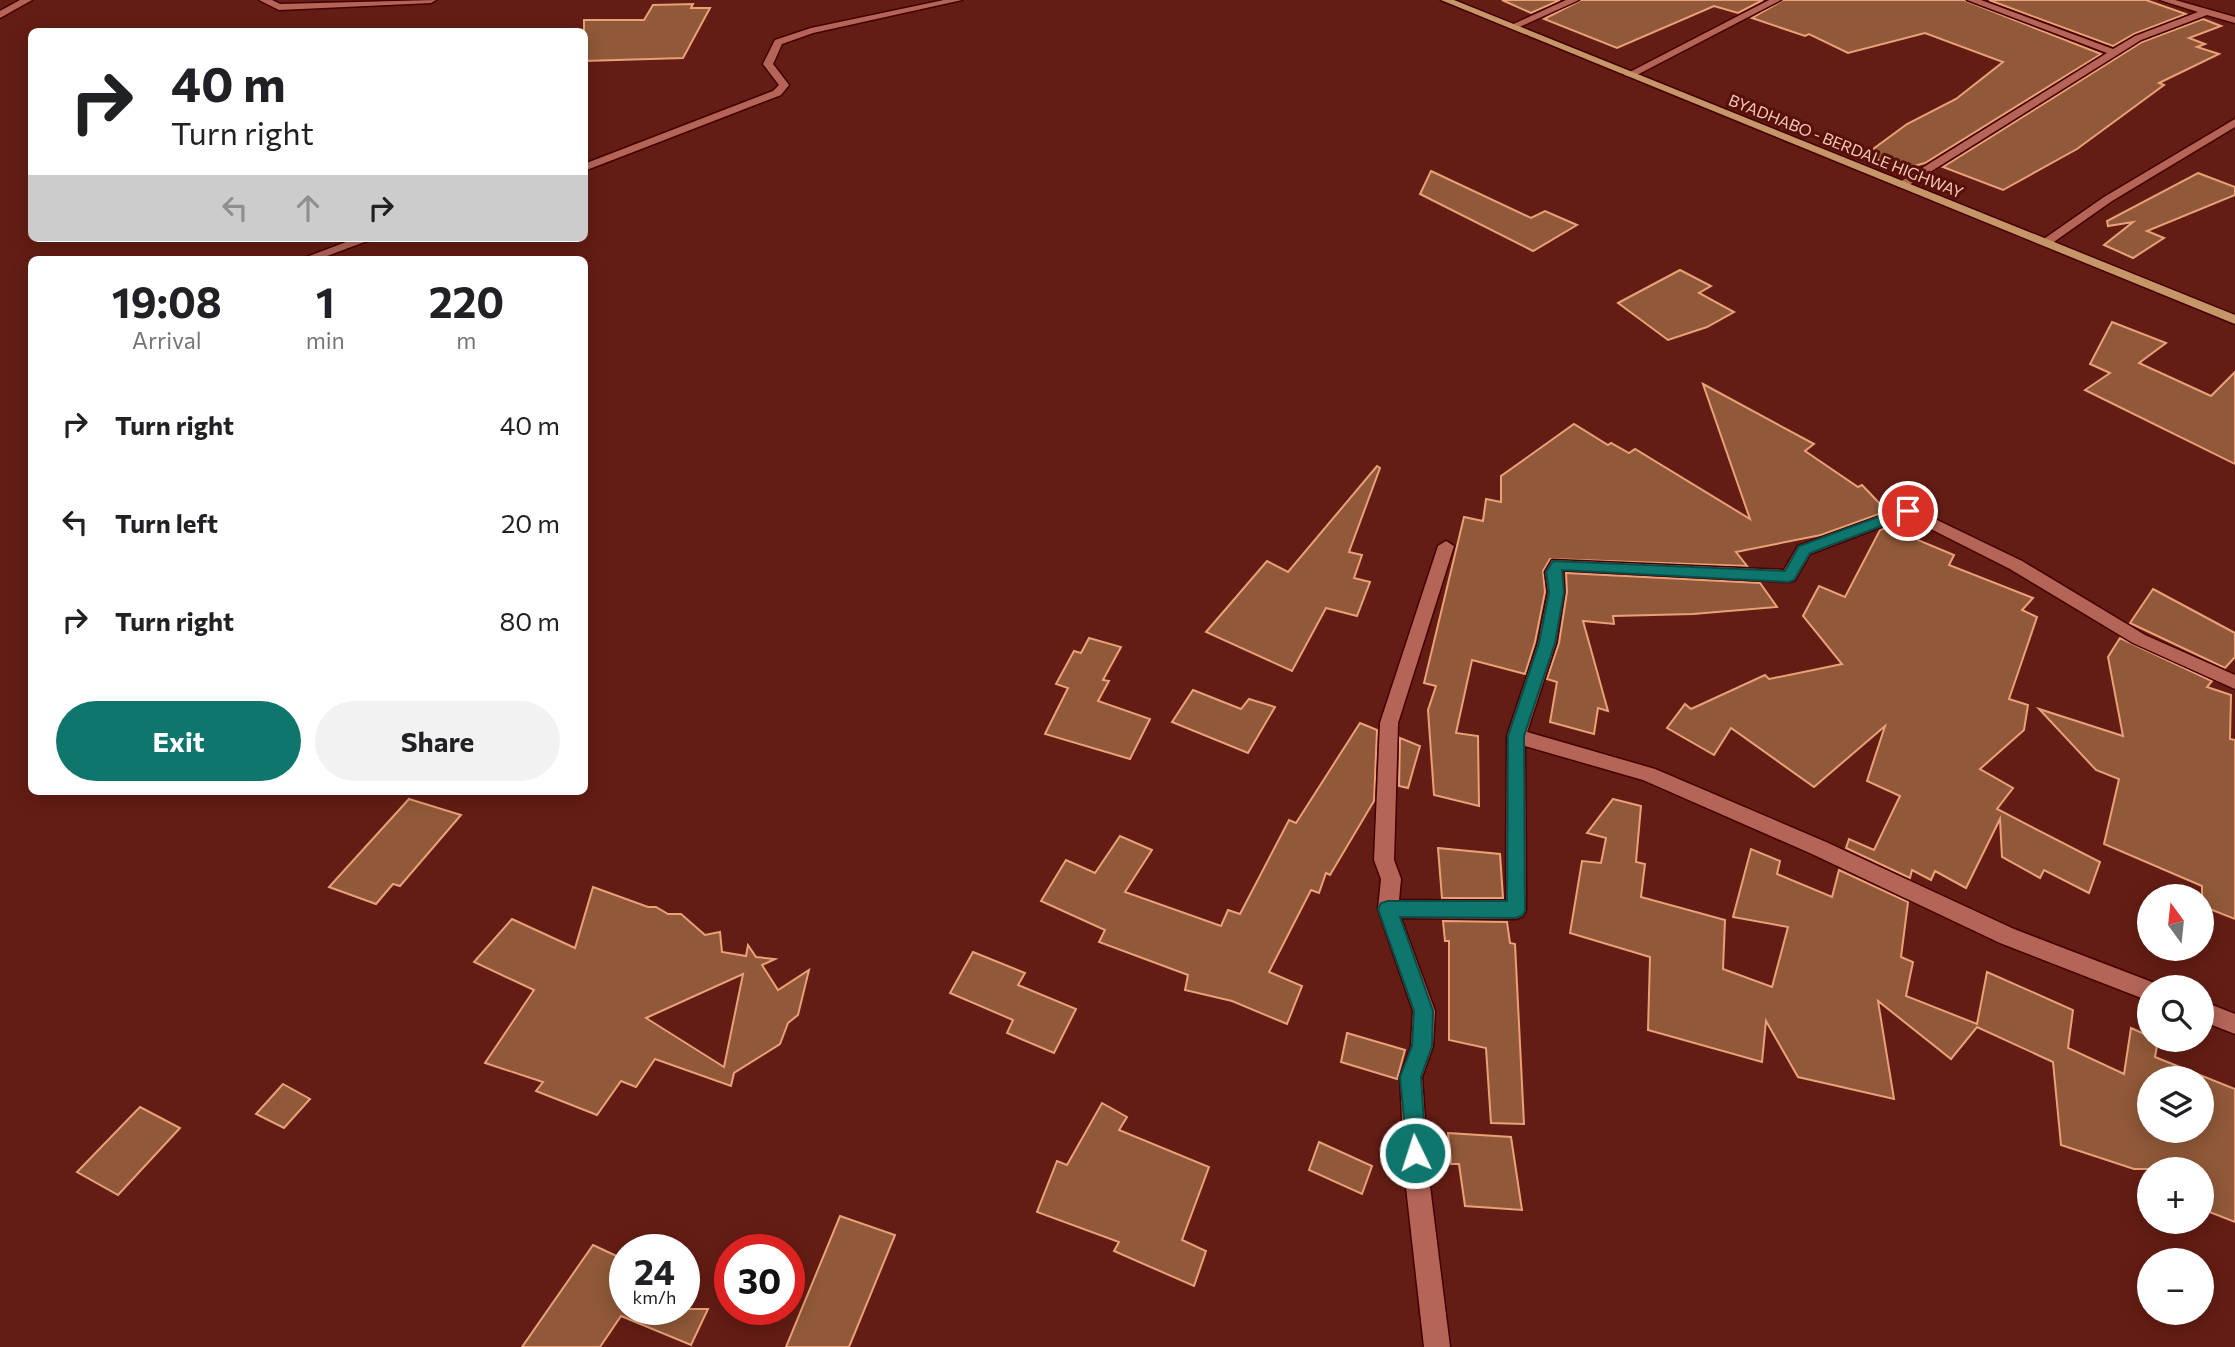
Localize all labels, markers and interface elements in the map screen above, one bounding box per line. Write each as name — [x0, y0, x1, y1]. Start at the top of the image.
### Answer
text: 40 m — [171, 52, 286, 112]
icon: right — [56, 56, 147, 147]
street label: BYADHABO - BERDALE HIGHWAY — [1726, 90, 1967, 202]
text: Turn right — [171, 112, 314, 152]
icon: left — [216, 189, 254, 227]
icon: ahead — [289, 189, 327, 227]
icon: right — [362, 189, 400, 227]
text: 19:08 — [112, 275, 222, 327]
text: 1 — [316, 275, 335, 327]
text: 220 — [429, 275, 504, 327]
text: Arrival — [132, 326, 202, 354]
text: min — [306, 326, 345, 354]
text: m — [456, 326, 476, 354]
icon: right — [56, 405, 94, 443]
text: Turn right — [115, 409, 234, 440]
text: 40 m — [500, 409, 560, 440]
pin — [1878, 481, 1938, 541]
icon: arrive — [1889, 492, 1927, 530]
icon: left — [56, 503, 94, 541]
text: Turn left — [115, 507, 218, 538]
text: 20 m — [501, 507, 560, 538]
icon: right — [56, 601, 94, 639]
text: Turn right — [115, 605, 234, 636]
text: 80 m — [500, 605, 560, 636]
button: Exit — [56, 701, 301, 781]
button: Share — [315, 701, 560, 781]
north arrow — [2137, 884, 2214, 961]
map controls — [2137, 884, 2214, 1325]
button: search — [2137, 975, 2214, 1052]
button: layers — [2137, 1066, 2214, 1143]
position arrow — [1378, 1116, 1452, 1190]
button: + — [2137, 1157, 2214, 1234]
speed limit sign: 30 — [714, 1234, 805, 1325]
button: − — [2137, 1248, 2214, 1325]
text: 24 — [634, 1249, 675, 1292]
text: km/h — [633, 1286, 676, 1308]

